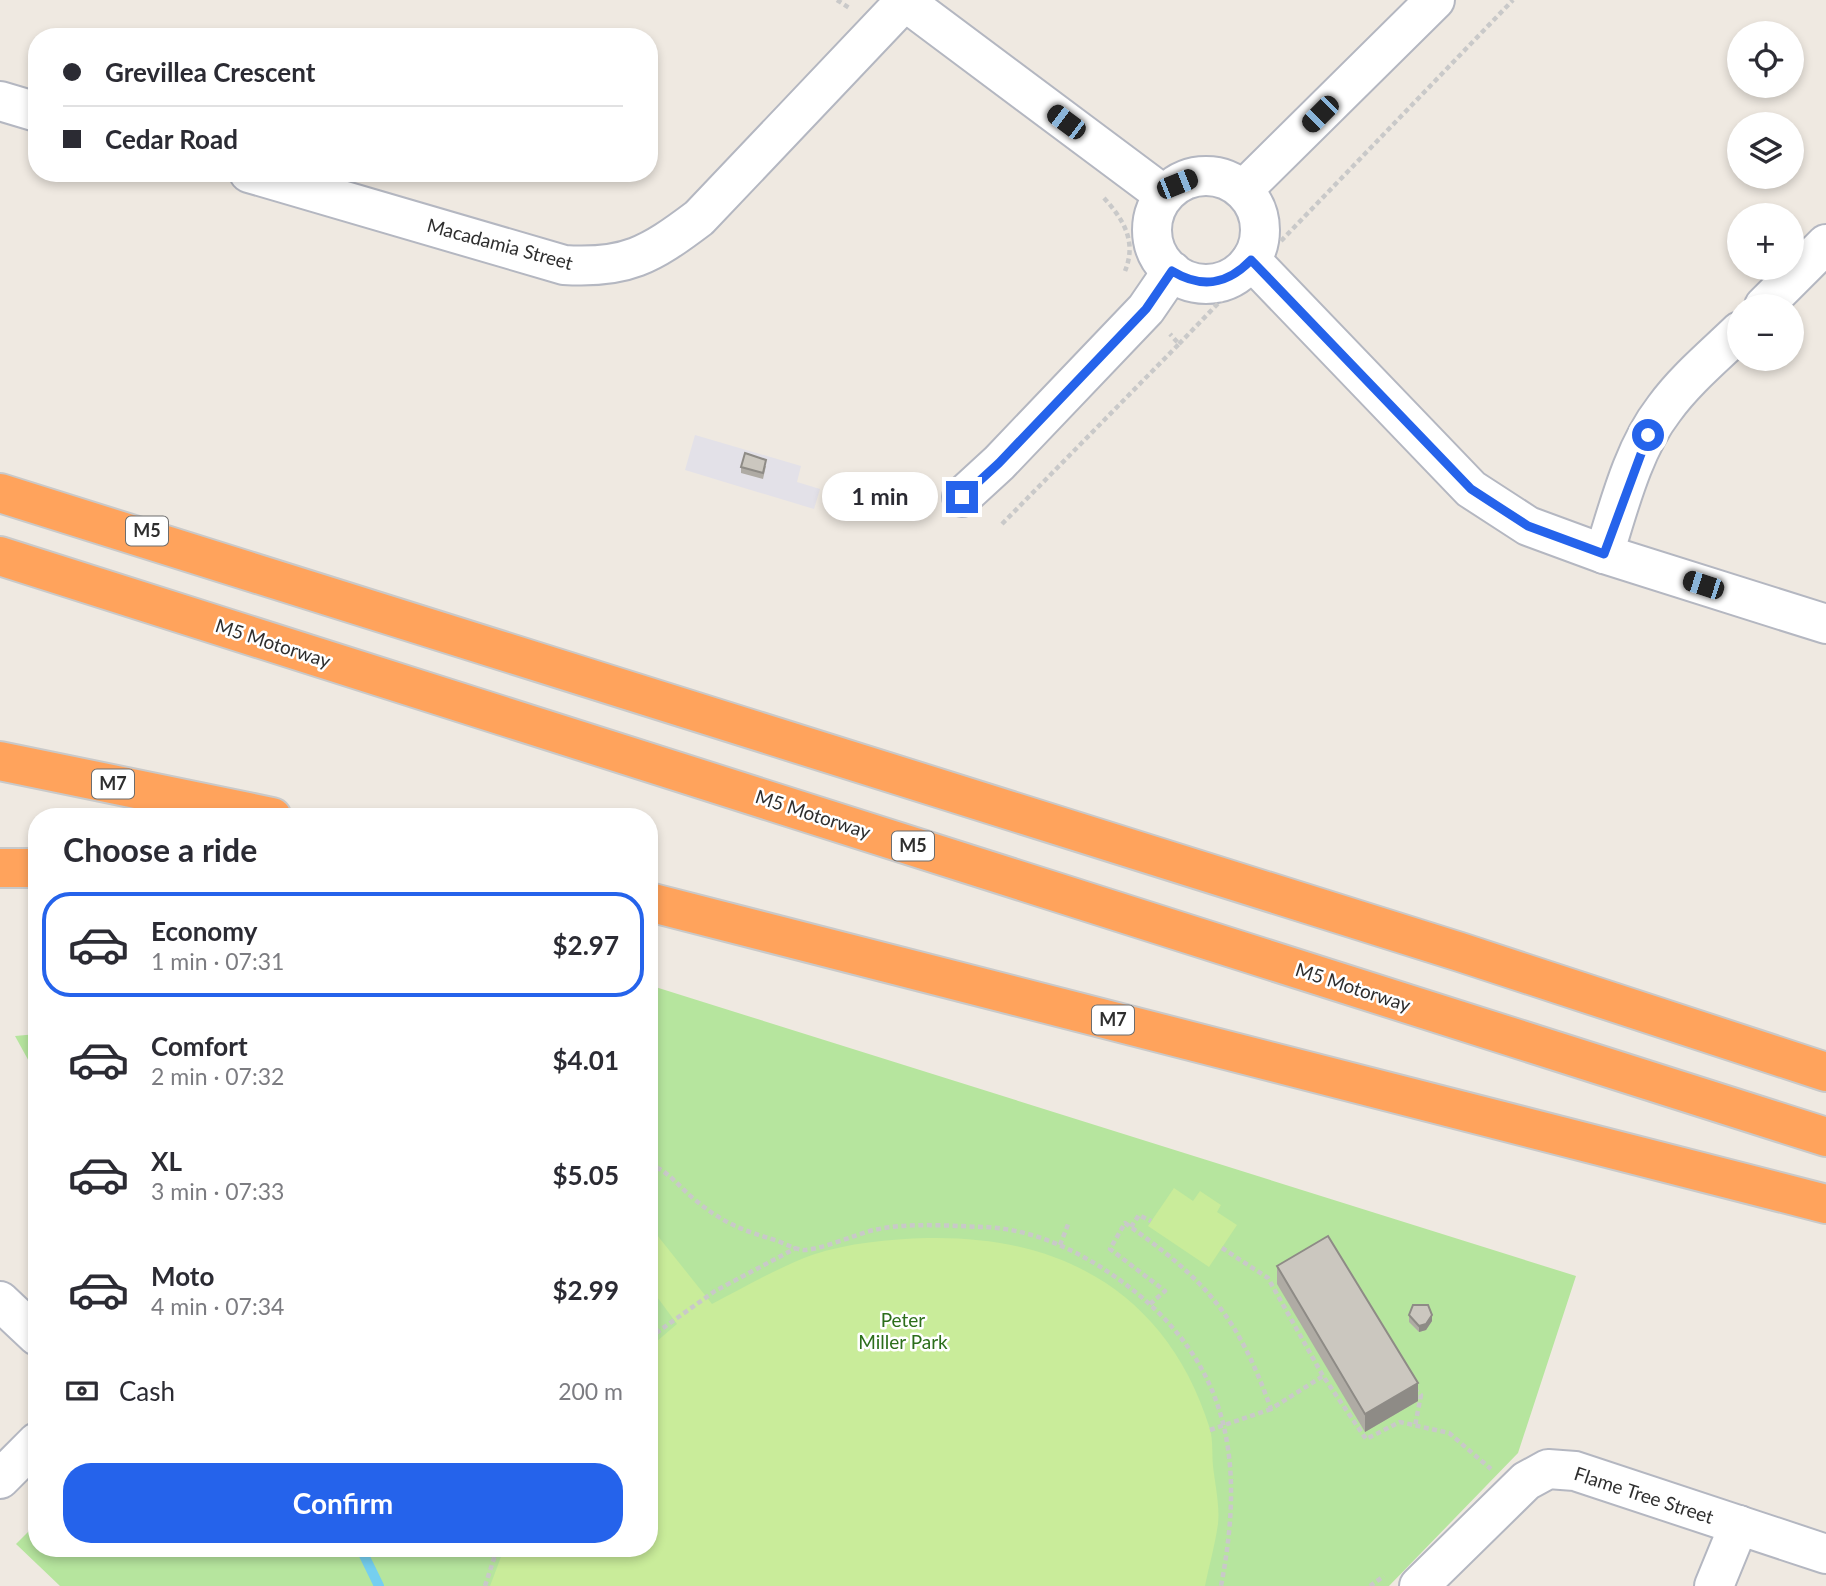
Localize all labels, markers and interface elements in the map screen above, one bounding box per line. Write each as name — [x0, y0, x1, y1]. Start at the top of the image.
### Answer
map controls — [1727, 21, 1804, 371]
button: locate — [1727, 21, 1804, 98]
text: Grevillea Crescent — [105, 56, 315, 88]
car — [1298, 92, 1343, 136]
car — [1043, 101, 1090, 143]
button: layers — [1727, 112, 1804, 189]
text: Cedar Road — [105, 123, 238, 155]
car — [1154, 166, 1201, 202]
button: + — [1727, 203, 1804, 280]
street label: Macadamia Street — [425, 213, 576, 274]
button: − — [1727, 294, 1804, 371]
route start — [1632, 419, 1664, 451]
callout: 1 min — [822, 472, 937, 522]
route end — [946, 481, 978, 513]
text: 1 min — [851, 482, 909, 510]
road number: M5 — [126, 516, 168, 546]
car — [1680, 569, 1727, 601]
street label: M5 Motorway — [213, 613, 334, 672]
road number: M7 — [92, 770, 134, 798]
street label: M5 Motorway — [753, 784, 874, 843]
text: Choose a ride — [63, 830, 257, 869]
road number: M5 — [892, 832, 934, 860]
icon: car — [67, 913, 130, 976]
text: Economy — [151, 915, 257, 947]
text: $2.97 — [553, 929, 619, 961]
text: 1 min · 07:31 — [151, 947, 284, 975]
street label: M5 Motorway — [1293, 957, 1414, 1016]
road number: M7 — [1092, 1006, 1134, 1035]
icon: car — [67, 1028, 130, 1091]
text: Comfort — [151, 1030, 248, 1062]
text: $4.01 — [553, 1044, 619, 1076]
text: 2 min · 07:32 — [151, 1062, 284, 1090]
icon: car — [67, 1143, 130, 1206]
text: XL — [151, 1145, 182, 1177]
text: $5.05 — [553, 1159, 619, 1191]
text: 3 min · 07:33 — [151, 1177, 284, 1205]
icon: car — [67, 1258, 130, 1321]
text: Moto — [151, 1260, 214, 1292]
text: $2.99 — [553, 1274, 619, 1306]
text: 4 min · 07:34 — [151, 1292, 284, 1320]
park label: Peter Miller Park — [858, 1308, 948, 1353]
icon: cash — [63, 1372, 101, 1410]
text: Cash — [119, 1375, 175, 1407]
text: 200 m — [558, 1377, 623, 1405]
street label: Flame Tree Street — [1572, 1461, 1717, 1528]
button: Confirm — [63, 1463, 623, 1543]

